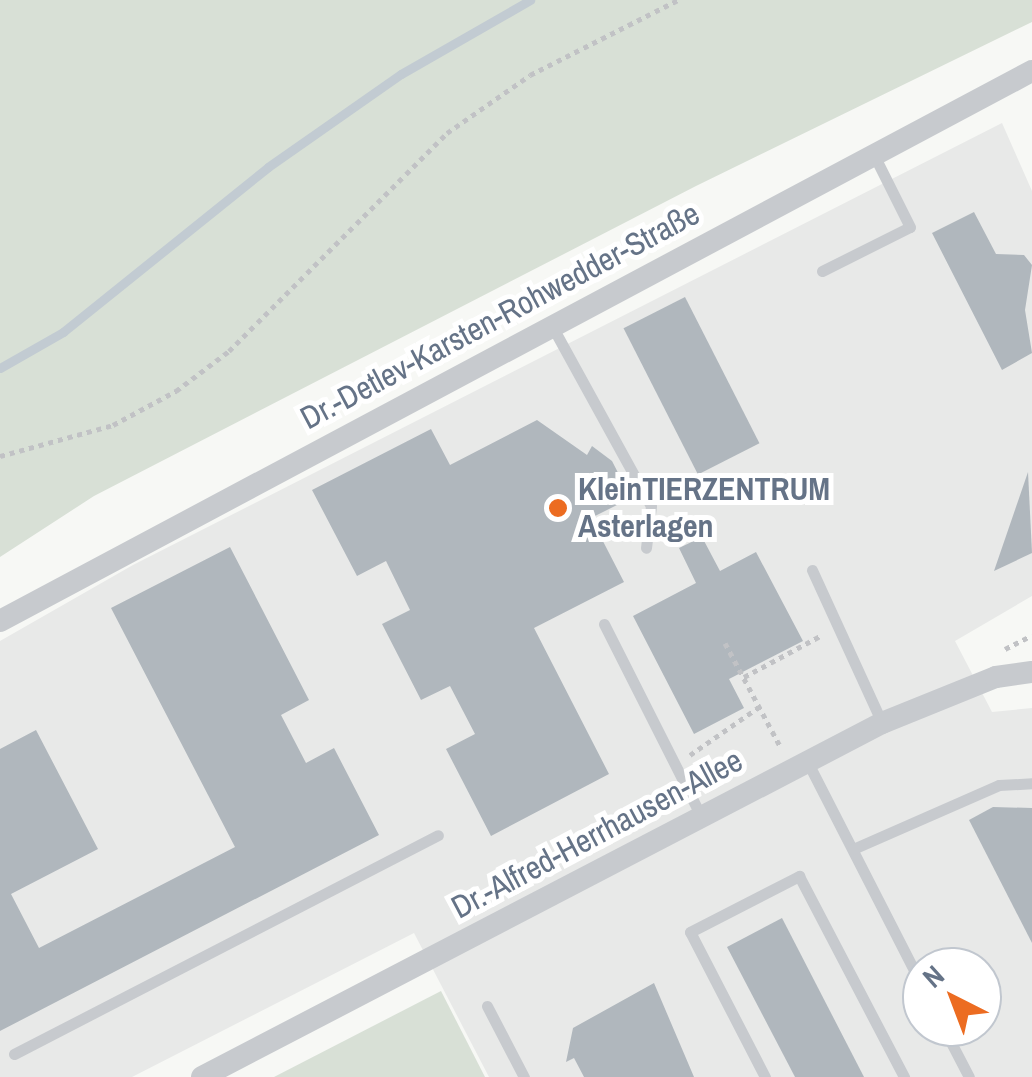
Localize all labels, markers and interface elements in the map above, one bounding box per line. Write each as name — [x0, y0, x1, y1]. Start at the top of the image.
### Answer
street label: Dr.-Detlev-Karsten-Rohwedder-Straße — [294, 194, 706, 438]
place label: KleinTIERZENTRUM Asterlagen — [578, 471, 830, 546]
marker: KleinTIERZENTRUM Asterlagen — [547, 497, 569, 519]
street label: Dr.-Alfred-Herrhausen-Allee — [445, 741, 749, 927]
north arrow — [902, 947, 1002, 1047]
text: N — [914, 957, 952, 996]

